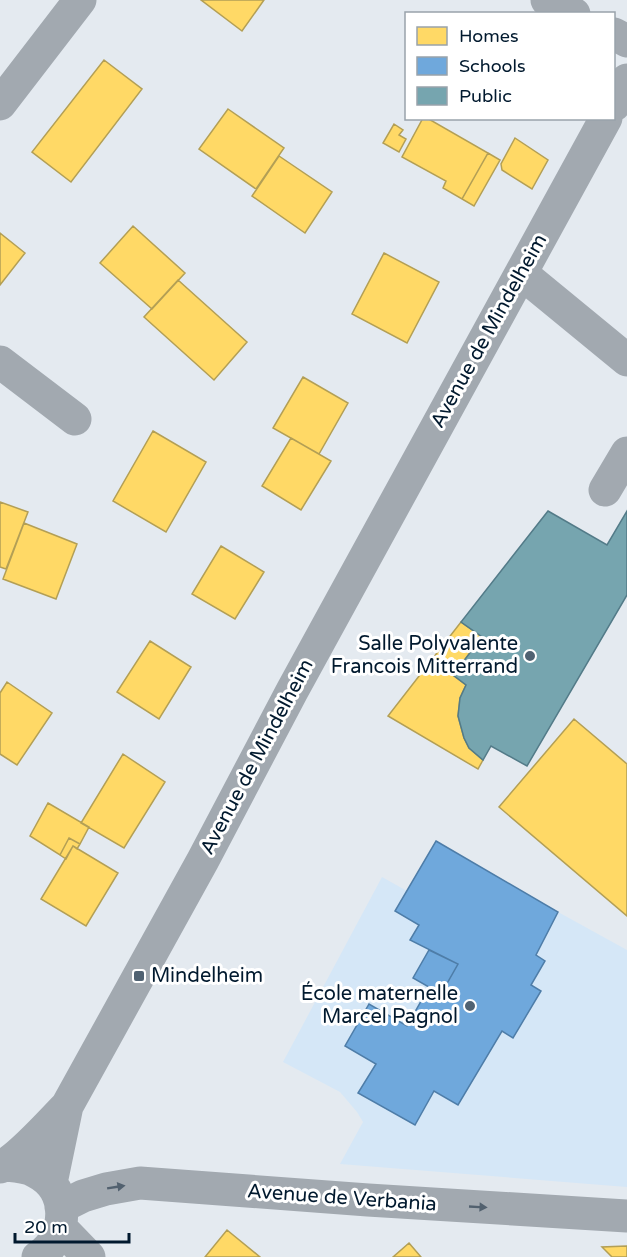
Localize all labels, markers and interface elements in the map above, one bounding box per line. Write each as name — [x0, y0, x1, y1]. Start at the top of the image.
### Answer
legend — [405, 12, 615, 120]
text: Homes — [459, 25, 519, 47]
text: Schools — [459, 55, 526, 77]
text: Public — [459, 85, 512, 107]
street label: Avenue de Mindelheim — [426, 230, 552, 432]
place label: Salle Polyvalente Francois Mitterrand — [331, 632, 518, 679]
marker: Salle Polyvalente Francois Mitterrand — [523, 649, 537, 663]
street label: Avenue de Mindelheim — [195, 655, 319, 859]
place label: Mindelheim — [151, 964, 263, 988]
marker: Mindelheim — [132, 969, 146, 983]
place label: École maternelle Marcel Pagnol — [301, 981, 458, 1029]
marker: École maternelle Marcel Pagnol — [463, 999, 477, 1013]
street label: Avenue de Verbania — [246, 1179, 438, 1217]
one-way arrow — [107, 1182, 126, 1191]
one-way arrow — [468, 1202, 487, 1211]
scale bar — [15, 1206, 129, 1244]
text: 20 m — [24, 1216, 68, 1238]

